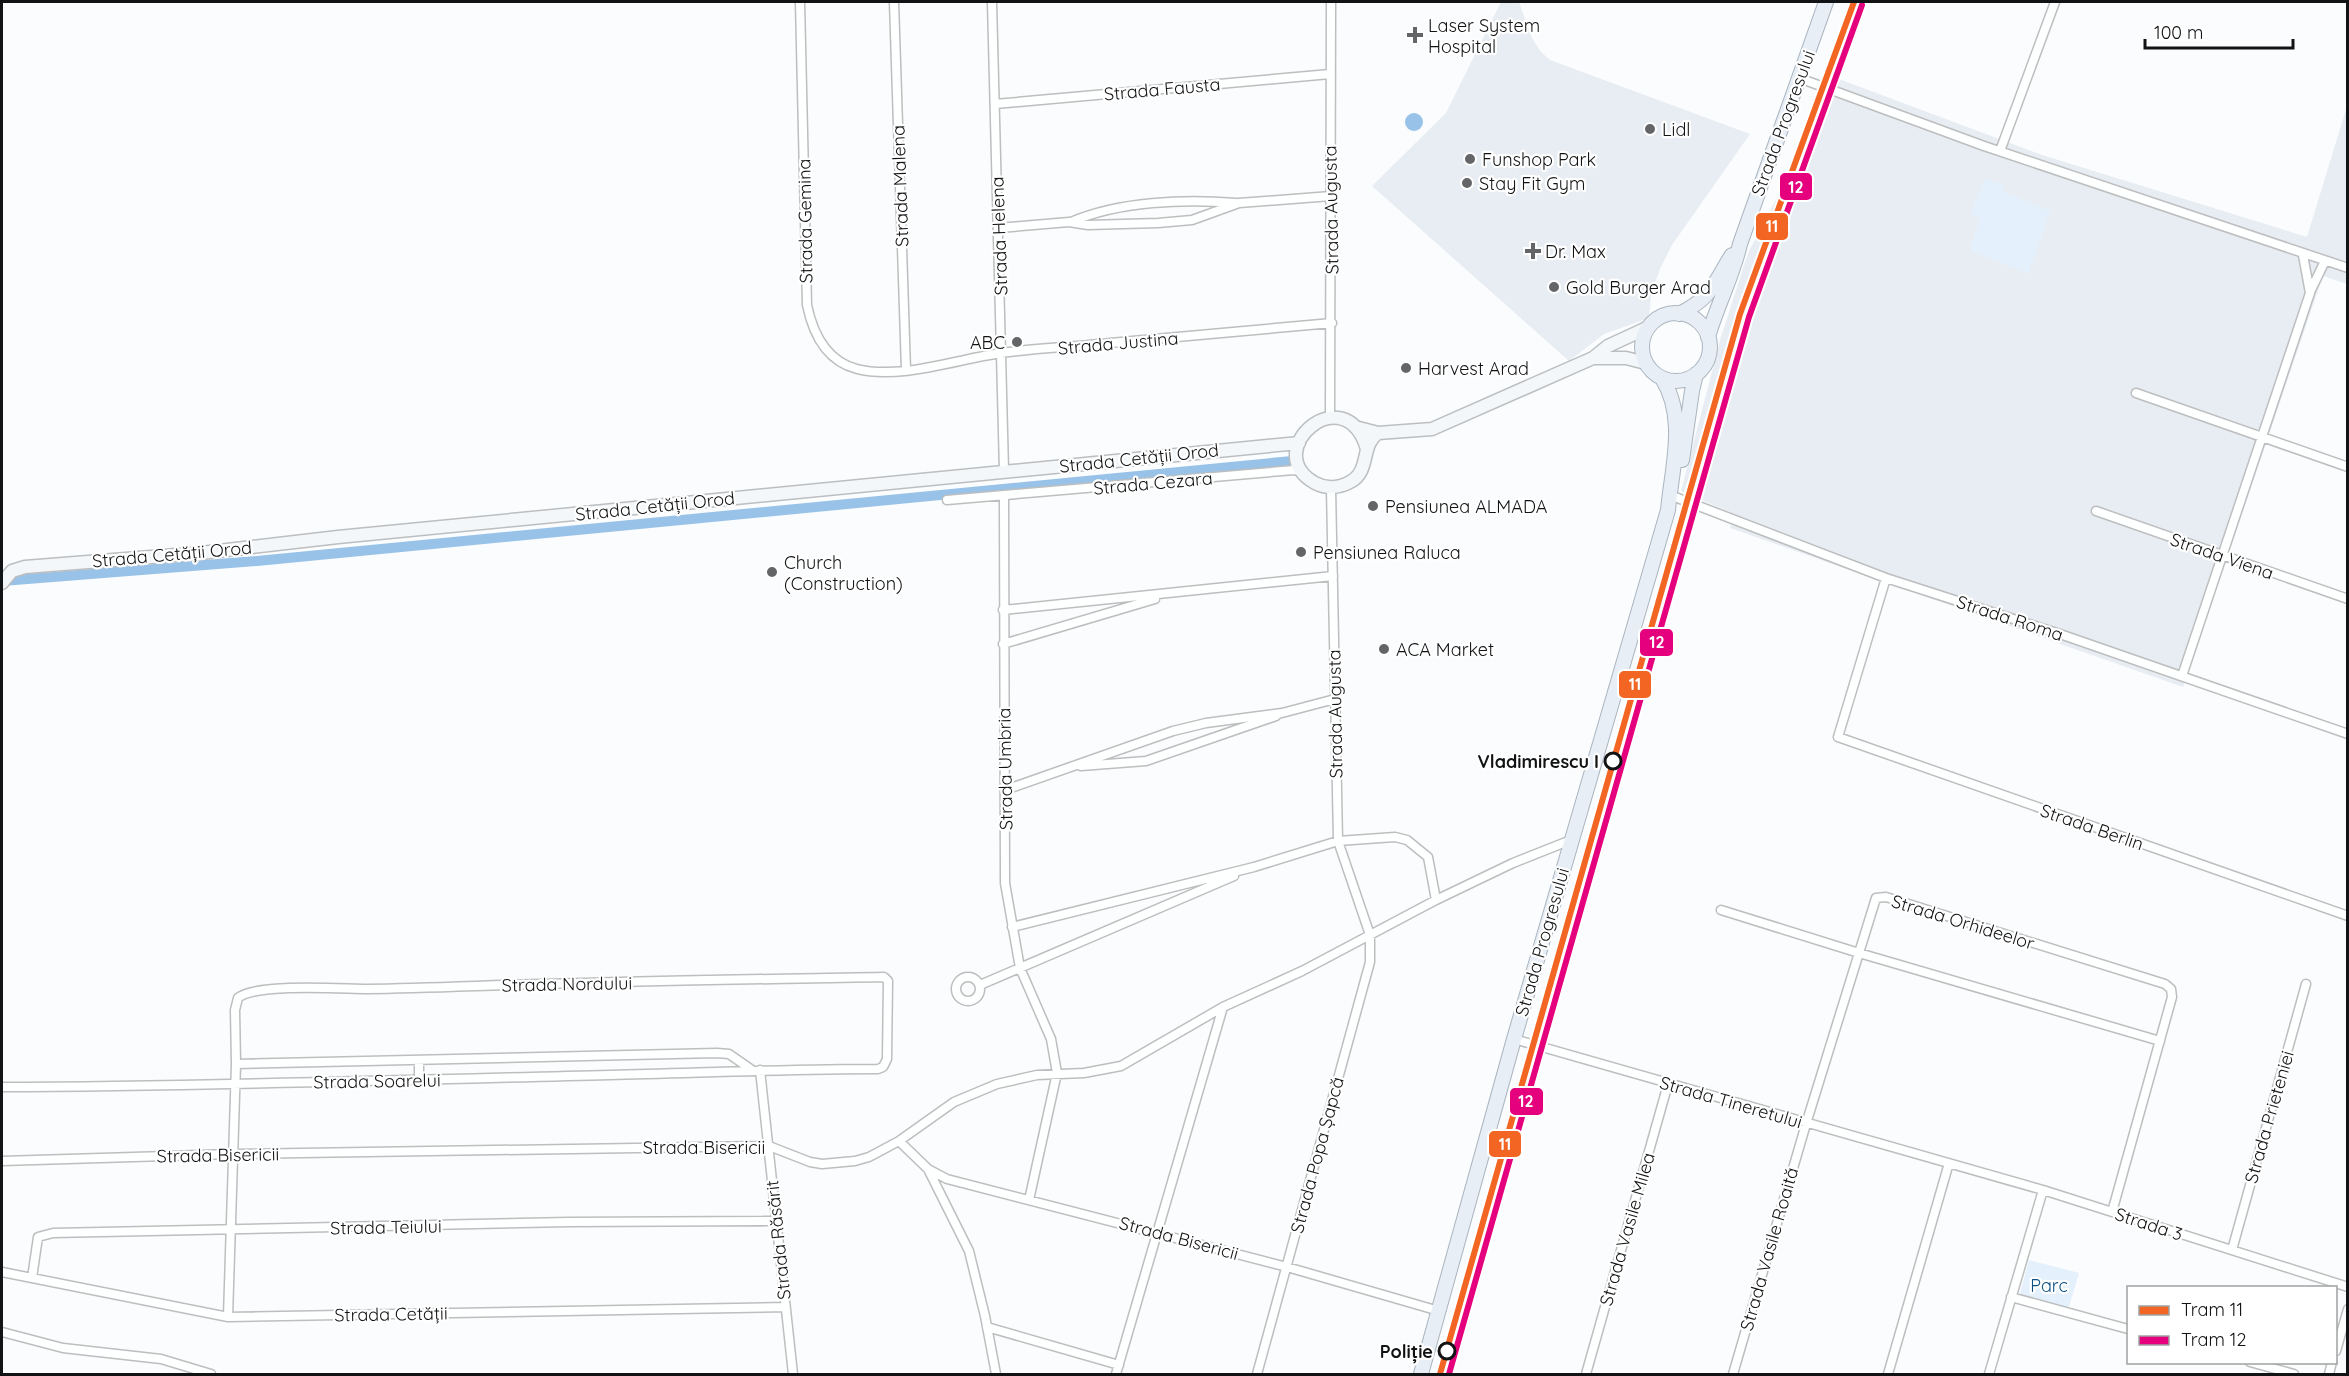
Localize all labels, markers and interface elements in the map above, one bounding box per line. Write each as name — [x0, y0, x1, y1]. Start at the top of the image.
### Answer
scale bar — [2145, 12, 2294, 50]
place label: Laser System Hospital — [1428, 14, 1540, 58]
text: 100 m — [2154, 21, 2203, 44]
marker: Laser System Hospital — [1406, 26, 1424, 44]
street label: Strada Progresului — [1746, 47, 1820, 199]
street label: Strada Fausta — [1103, 72, 1221, 106]
place label: Lidl — [1662, 118, 1690, 141]
marker: Lidl — [1643, 122, 1657, 136]
street label: Strada Malena — [886, 125, 914, 247]
street label: Strada Augusta — [1318, 145, 1344, 275]
place label: Funshop Park — [1482, 148, 1596, 171]
marker: Funshop Park — [1463, 152, 1477, 166]
street label: Strada Gemina — [792, 158, 818, 284]
place label: Stay Fit Gym — [1479, 172, 1585, 195]
line badge: 12 — [1779, 172, 1813, 201]
street label: Strada Helena — [985, 176, 1013, 296]
marker: Stay Fit Gym — [1460, 176, 1474, 190]
text: 12 — [1788, 177, 1804, 197]
line badge: 11 — [1755, 212, 1789, 241]
text: 11 — [1766, 216, 1778, 236]
place label: Dr. Max — [1545, 240, 1606, 263]
marker: Dr. Max — [1526, 244, 1540, 258]
place label: Gold Burger Arad — [1566, 276, 1711, 299]
marker: Gold Burger Arad — [1547, 280, 1561, 294]
street label: Strada Justina — [1057, 326, 1179, 360]
place label: ABC — [970, 331, 1005, 354]
marker: ABC — [1010, 335, 1024, 349]
place label: Harvest Arad — [1418, 357, 1529, 380]
marker: Harvest Arad — [1399, 361, 1413, 375]
street label: Strada Cetății Orod — [1058, 438, 1220, 478]
street label: Strada Cezara — [1092, 466, 1214, 500]
street label: Strada Cetății Orod — [574, 486, 736, 526]
place label: Pensiunea ALMADA — [1385, 495, 1548, 518]
marker: Pensiunea ALMADA — [1366, 499, 1380, 513]
street label: Strada Viena — [2167, 528, 2277, 584]
street label: Strada Cetății Orod — [91, 536, 253, 572]
place label: Pensiunea Raluca — [1313, 541, 1461, 564]
marker: Pensiunea Raluca — [1294, 545, 1308, 559]
place label: Church (Construction) — [784, 551, 903, 595]
marker: Church (Construction) — [765, 565, 779, 579]
street label: Strada Roma — [1954, 590, 2066, 646]
line badge: 12 — [1639, 628, 1674, 657]
text: 12 — [1649, 632, 1665, 652]
place label: ACA Market — [1396, 638, 1494, 661]
marker: ACA Market — [1377, 642, 1391, 656]
street label: Strada Augusta — [1322, 649, 1348, 779]
line badge: 11 — [1618, 670, 1652, 699]
text: 11 — [1629, 674, 1641, 694]
street label: Strada Umbria — [992, 708, 1018, 830]
place label: Vladimirescu I — [1478, 750, 1599, 773]
marker: Vladimirescu I — [1604, 752, 1622, 770]
street label: Strada Berlin — [2037, 799, 2147, 855]
street label: Strada Progresului — [1510, 865, 1574, 1019]
street label: Strada Orhideelor — [1889, 889, 2037, 955]
street label: Strada Nordului — [501, 971, 633, 997]
street label: Strada Prieteniei — [2239, 1048, 2299, 1186]
street label: Strada Soarelui — [313, 1068, 441, 1094]
street label: Strada Tineretului — [1657, 1071, 1805, 1133]
street label: Strada Popa Șapcă — [1285, 1074, 1349, 1236]
line badge: 12 — [1509, 1087, 1544, 1116]
text: 12 — [1518, 1091, 1534, 1111]
line badge: 11 — [1488, 1130, 1522, 1158]
text: 11 — [1499, 1134, 1511, 1154]
street label: Strada Bisericii — [643, 1136, 765, 1159]
street label: Strada Bisericii — [157, 1142, 279, 1168]
street label: Strada Vasile Milea — [1594, 1150, 1660, 1308]
street label: Strada Vasile Roaită — [1735, 1165, 1803, 1333]
street label: Strada Răsărit — [760, 1179, 796, 1301]
street label: Strada 3 — [2112, 1202, 2186, 1246]
street label: Strada Bisericii — [1117, 1211, 1241, 1265]
street label: Strada Teiului — [330, 1215, 442, 1239]
park label: Parc — [2030, 1274, 2068, 1297]
legend — [2127, 1286, 2337, 1364]
text: Tram 11 — [2181, 1298, 2243, 1321]
street label: Strada Cetății — [334, 1302, 448, 1326]
text: Tram 12 — [2181, 1328, 2246, 1351]
place label: Poliție — [1380, 1340, 1433, 1364]
marker: Poliție — [1438, 1342, 1456, 1360]

